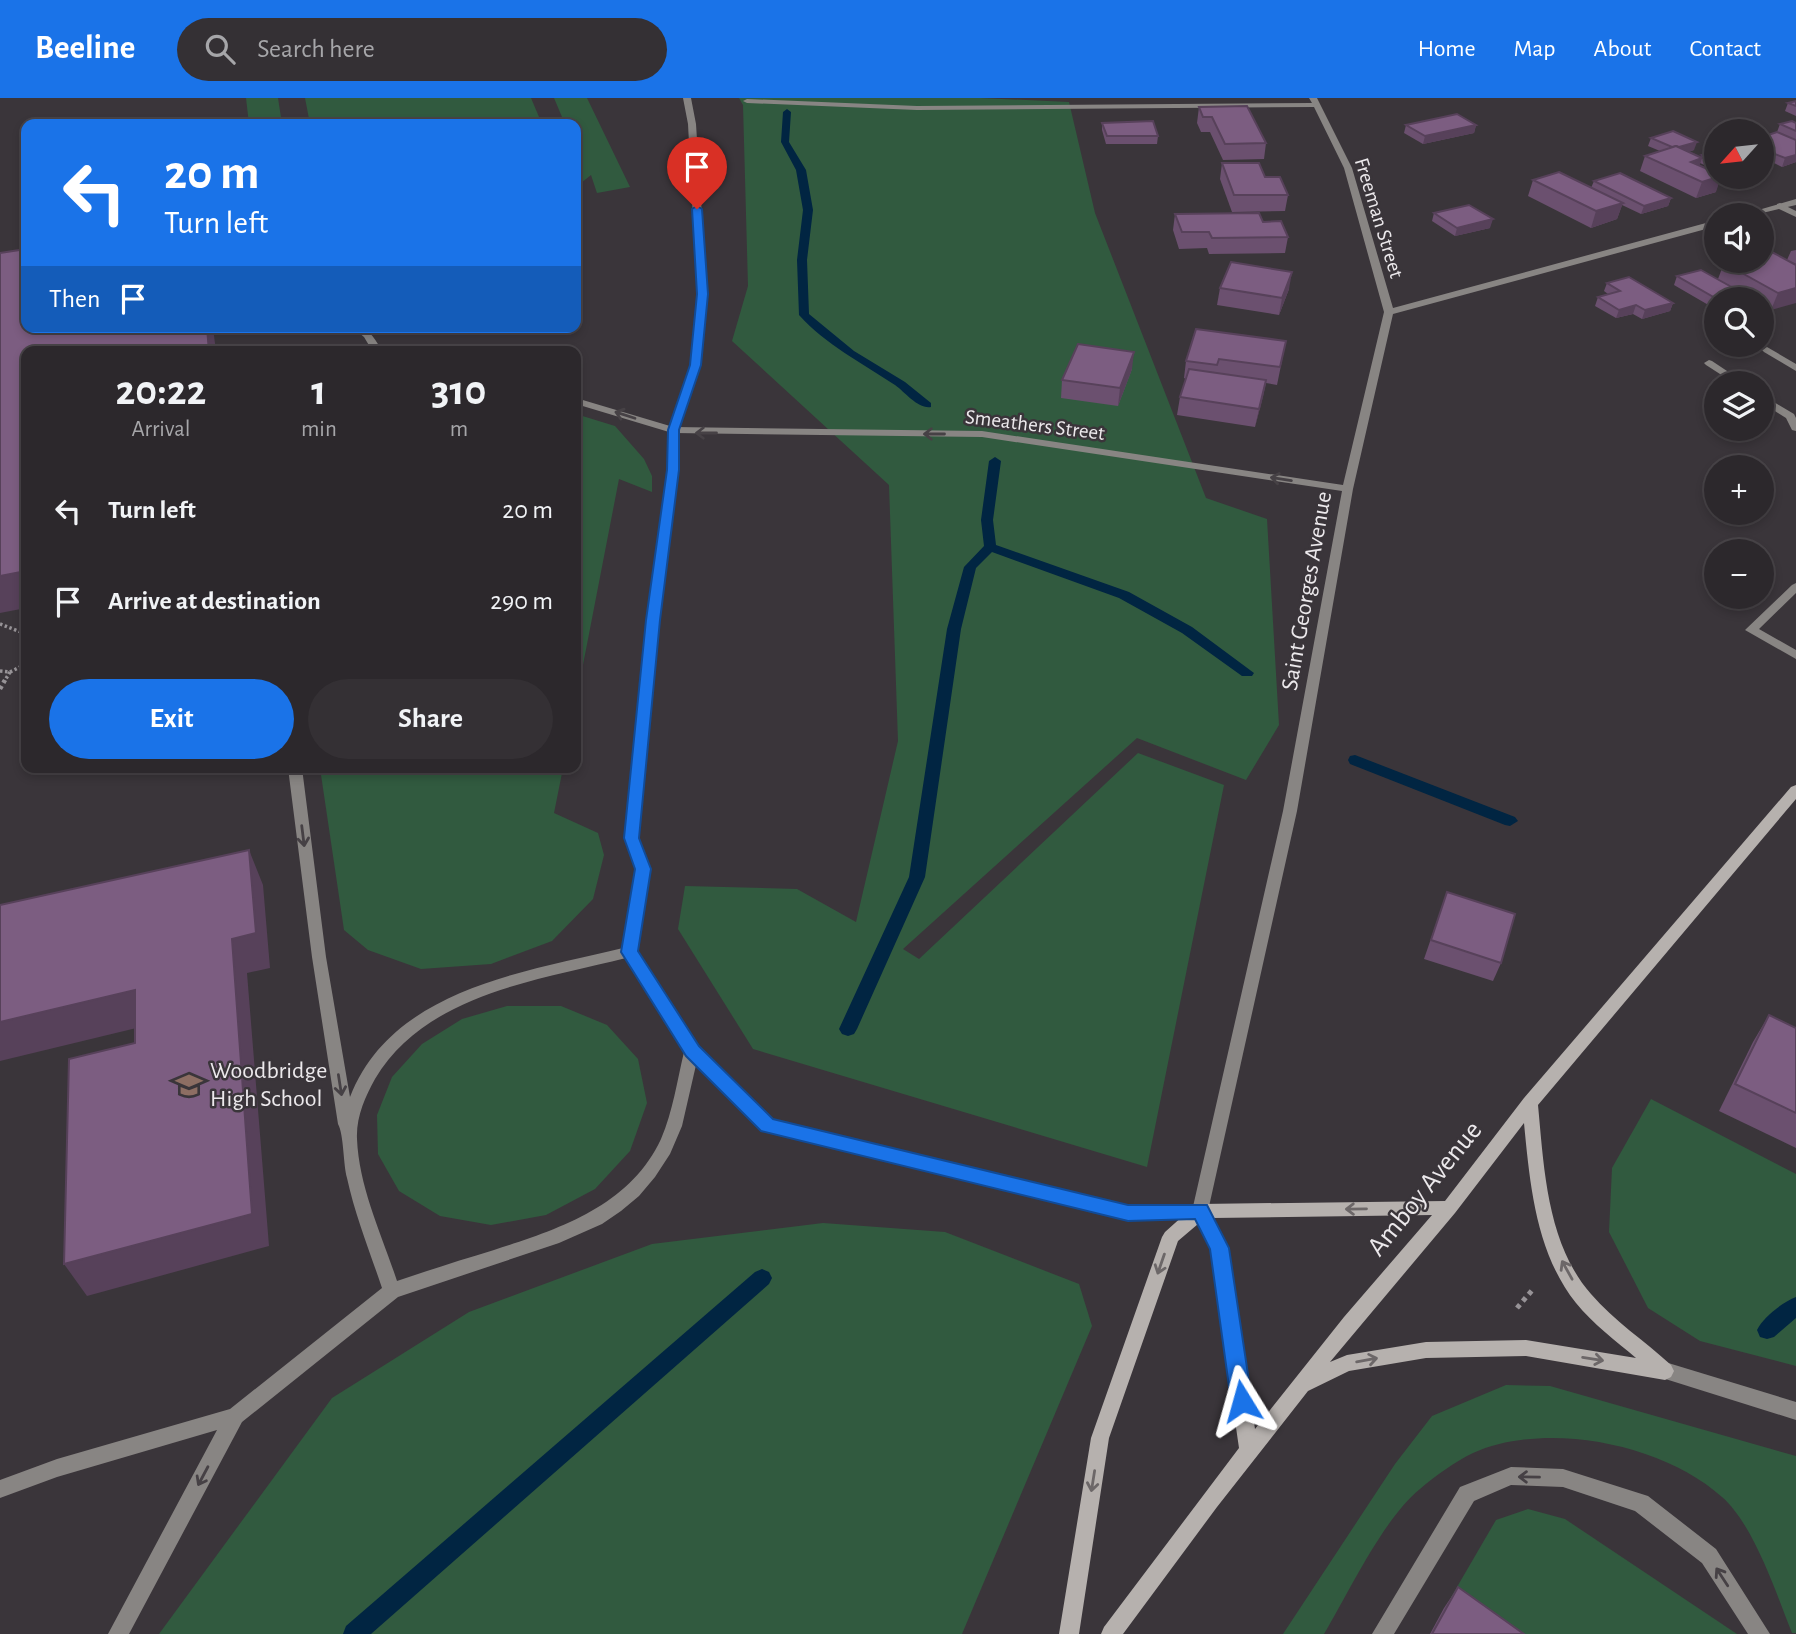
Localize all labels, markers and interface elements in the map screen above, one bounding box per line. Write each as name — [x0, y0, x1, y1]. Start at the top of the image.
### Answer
search box — [177, 18, 667, 81]
icon: search — [201, 30, 239, 68]
text: Beeline — [35, 32, 135, 65]
text: Search here — [257, 36, 375, 62]
text: Home — [1418, 37, 1476, 61]
text: Map — [1514, 37, 1556, 61]
text: About — [1594, 37, 1651, 61]
text: Contact — [1689, 37, 1761, 61]
north arrow — [1704, 119, 1774, 189]
map controls — [1704, 119, 1774, 609]
pin — [667, 137, 727, 209]
icon: left — [49, 147, 140, 238]
icon: arrive — [678, 148, 716, 186]
text: 20 m — [164, 149, 260, 198]
street label: Freeman Street — [1351, 155, 1407, 281]
button: sound — [1704, 203, 1774, 273]
text: Turn left — [164, 207, 268, 239]
icon: arrive — [114, 280, 152, 318]
text: Then — [49, 286, 100, 312]
button: search — [1704, 287, 1774, 357]
text: 20:22 — [116, 370, 206, 412]
text: 1 — [311, 370, 326, 412]
text: 310 — [431, 370, 486, 412]
button: layers — [1704, 371, 1774, 441]
street label: Smeathers Street — [964, 406, 1106, 444]
one-way arrow — [614, 407, 636, 420]
text: Arrival — [131, 418, 191, 441]
text: min — [301, 418, 337, 441]
text: m — [450, 418, 468, 441]
one-way arrow — [695, 426, 718, 440]
one-way arrow — [923, 427, 946, 441]
button: + — [1704, 455, 1774, 525]
one-way arrow — [1270, 472, 1292, 485]
street label: Saint Georges Avenue — [1278, 490, 1336, 692]
icon: left — [49, 492, 87, 530]
text: Turn left — [108, 497, 196, 523]
text: 20 m — [502, 497, 553, 523]
button: − — [1704, 539, 1774, 609]
icon: arrive — [49, 583, 87, 621]
text: Arrive at destination — [108, 588, 321, 614]
text: 290 m — [490, 588, 553, 614]
button: Exit — [49, 679, 294, 759]
button: Share — [308, 679, 553, 759]
one-way arrow — [297, 824, 310, 847]
place label: Woodbridge High School — [210, 1059, 327, 1111]
school or university icon: Woodbridge High School — [174, 1070, 204, 1100]
one-way arrow — [334, 1073, 347, 1096]
street label: Amboy Avenue — [1362, 1116, 1488, 1262]
one-way arrow — [1345, 1202, 1368, 1216]
one-way arrow — [1154, 1253, 1166, 1275]
one-way arrow — [1560, 1260, 1573, 1281]
one-way arrow — [1355, 1353, 1378, 1366]
one-way arrow — [1581, 1353, 1604, 1366]
position arrow — [1205, 1364, 1279, 1438]
one-way arrow — [196, 1465, 209, 1486]
one-way arrow — [1086, 1469, 1099, 1492]
one-way arrow — [1517, 1470, 1540, 1484]
one-way arrow — [1715, 1568, 1730, 1587]

